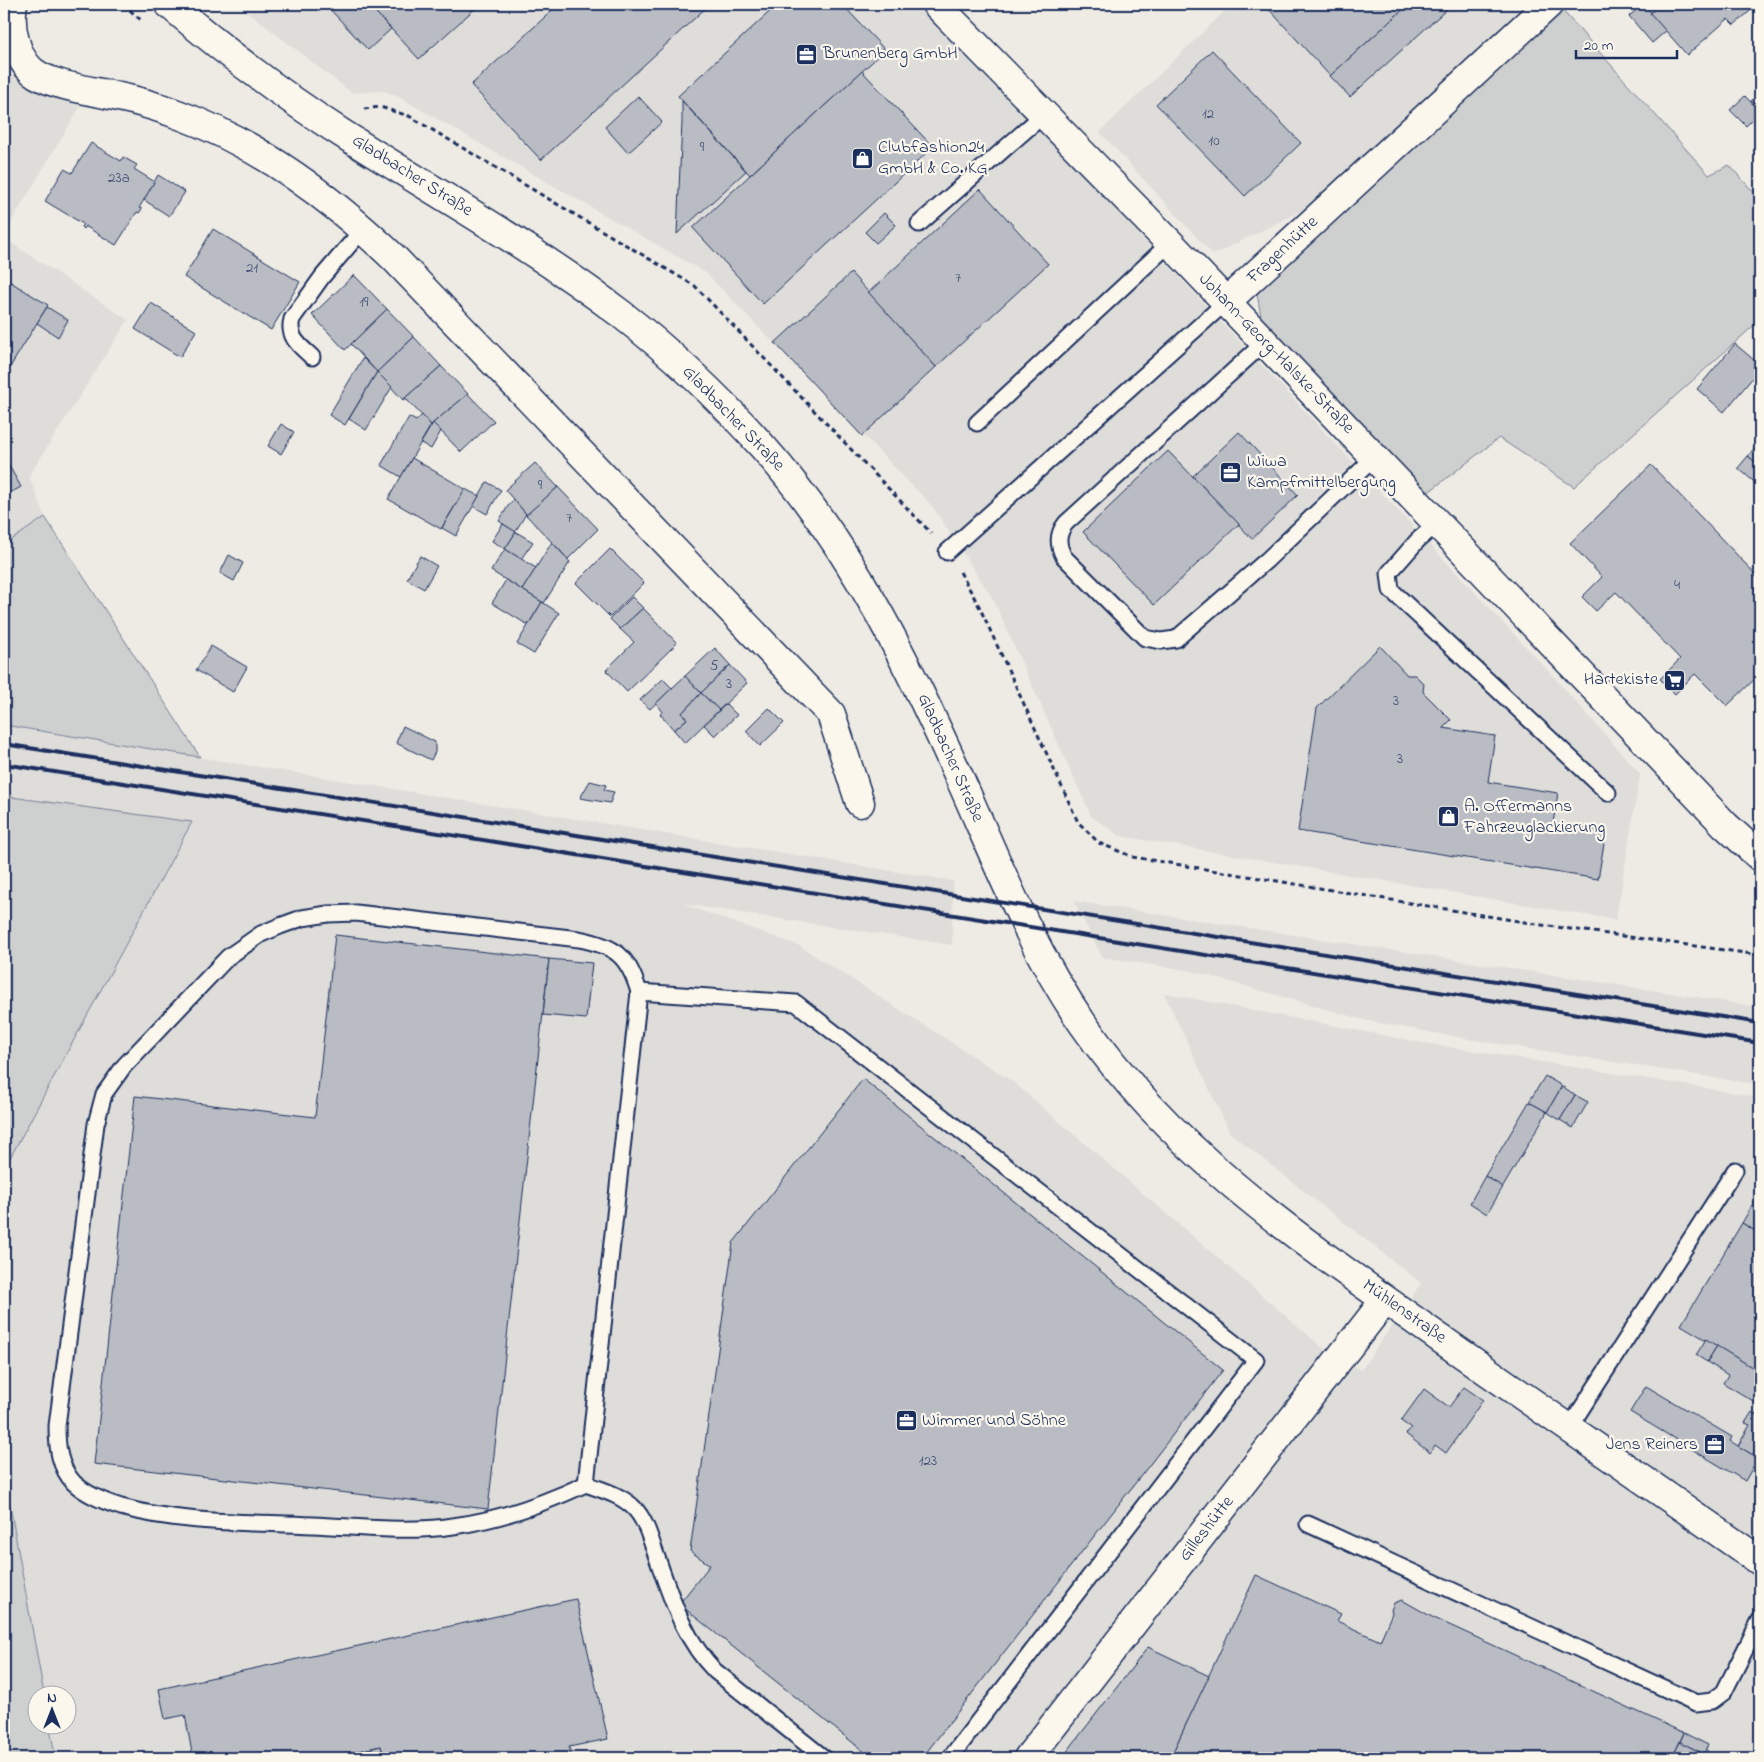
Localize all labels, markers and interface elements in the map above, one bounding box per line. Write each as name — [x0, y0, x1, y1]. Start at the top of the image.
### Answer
scale bar — [1576, 28, 1678, 60]
text: 20 m — [1584, 35, 1614, 57]
place label: Brunenberg GmbH — [822, 41, 958, 68]
office icon: Brunenberg GmbH — [795, 42, 819, 66]
house number: 12 — [1202, 103, 1215, 125]
street label: Gladbacher Straße — [346, 128, 478, 224]
house number: 10 — [1208, 130, 1220, 152]
place label: Clubfashion24 GmbH & Co. KG — [878, 135, 988, 182]
house number: 9 — [700, 136, 705, 158]
shop icon: Clubfashion24 GmbH & Co. KG — [850, 146, 874, 170]
house number: 23a — [108, 167, 130, 189]
street label: Fragenhütte — [1241, 209, 1326, 291]
house number: 21 — [246, 257, 258, 279]
house number: 7 — [955, 267, 961, 289]
street label: Johann-Georg-Halske-Straße — [1191, 268, 1361, 442]
house number: 19 — [359, 291, 369, 313]
street label: Gladbacher Straße — [676, 360, 791, 478]
place label: Wiwa Kampfmittelbergung — [1247, 449, 1396, 497]
office icon: Wiwa Kampfmittelbergung — [1219, 460, 1243, 484]
house number: 9 — [538, 474, 543, 496]
house number: 7 — [566, 507, 572, 529]
house number: 4 — [1674, 574, 1680, 596]
house number: 5 — [710, 655, 719, 677]
place label: Hartekiste — [1584, 667, 1659, 693]
supermarket icon: Hartekiste — [1662, 668, 1686, 692]
house number: 3 — [726, 673, 732, 695]
street label: Gladbacher Straße — [910, 689, 990, 827]
house number: 3 — [1393, 690, 1399, 712]
house number: 3 — [1397, 748, 1403, 770]
place label: A. Offermanns Fahrzeuglackierung — [1463, 794, 1605, 842]
shop icon: A. Offermanns Fahrzeuglackierung — [1436, 805, 1460, 829]
street label: Mühlenstraße — [1357, 1273, 1452, 1351]
place label: Wimmer und Söhne — [922, 1408, 1067, 1434]
office icon: Wimmer und Söhne — [894, 1409, 918, 1433]
place label: Jens Reiners — [1606, 1432, 1698, 1458]
office icon: Jens Reiners — [1702, 1433, 1726, 1457]
house number: 123 — [919, 1450, 937, 1472]
street label: Gilleshütte — [1173, 1490, 1241, 1567]
north arrow — [28, 1684, 78, 1734]
text: N — [47, 1688, 57, 1709]

